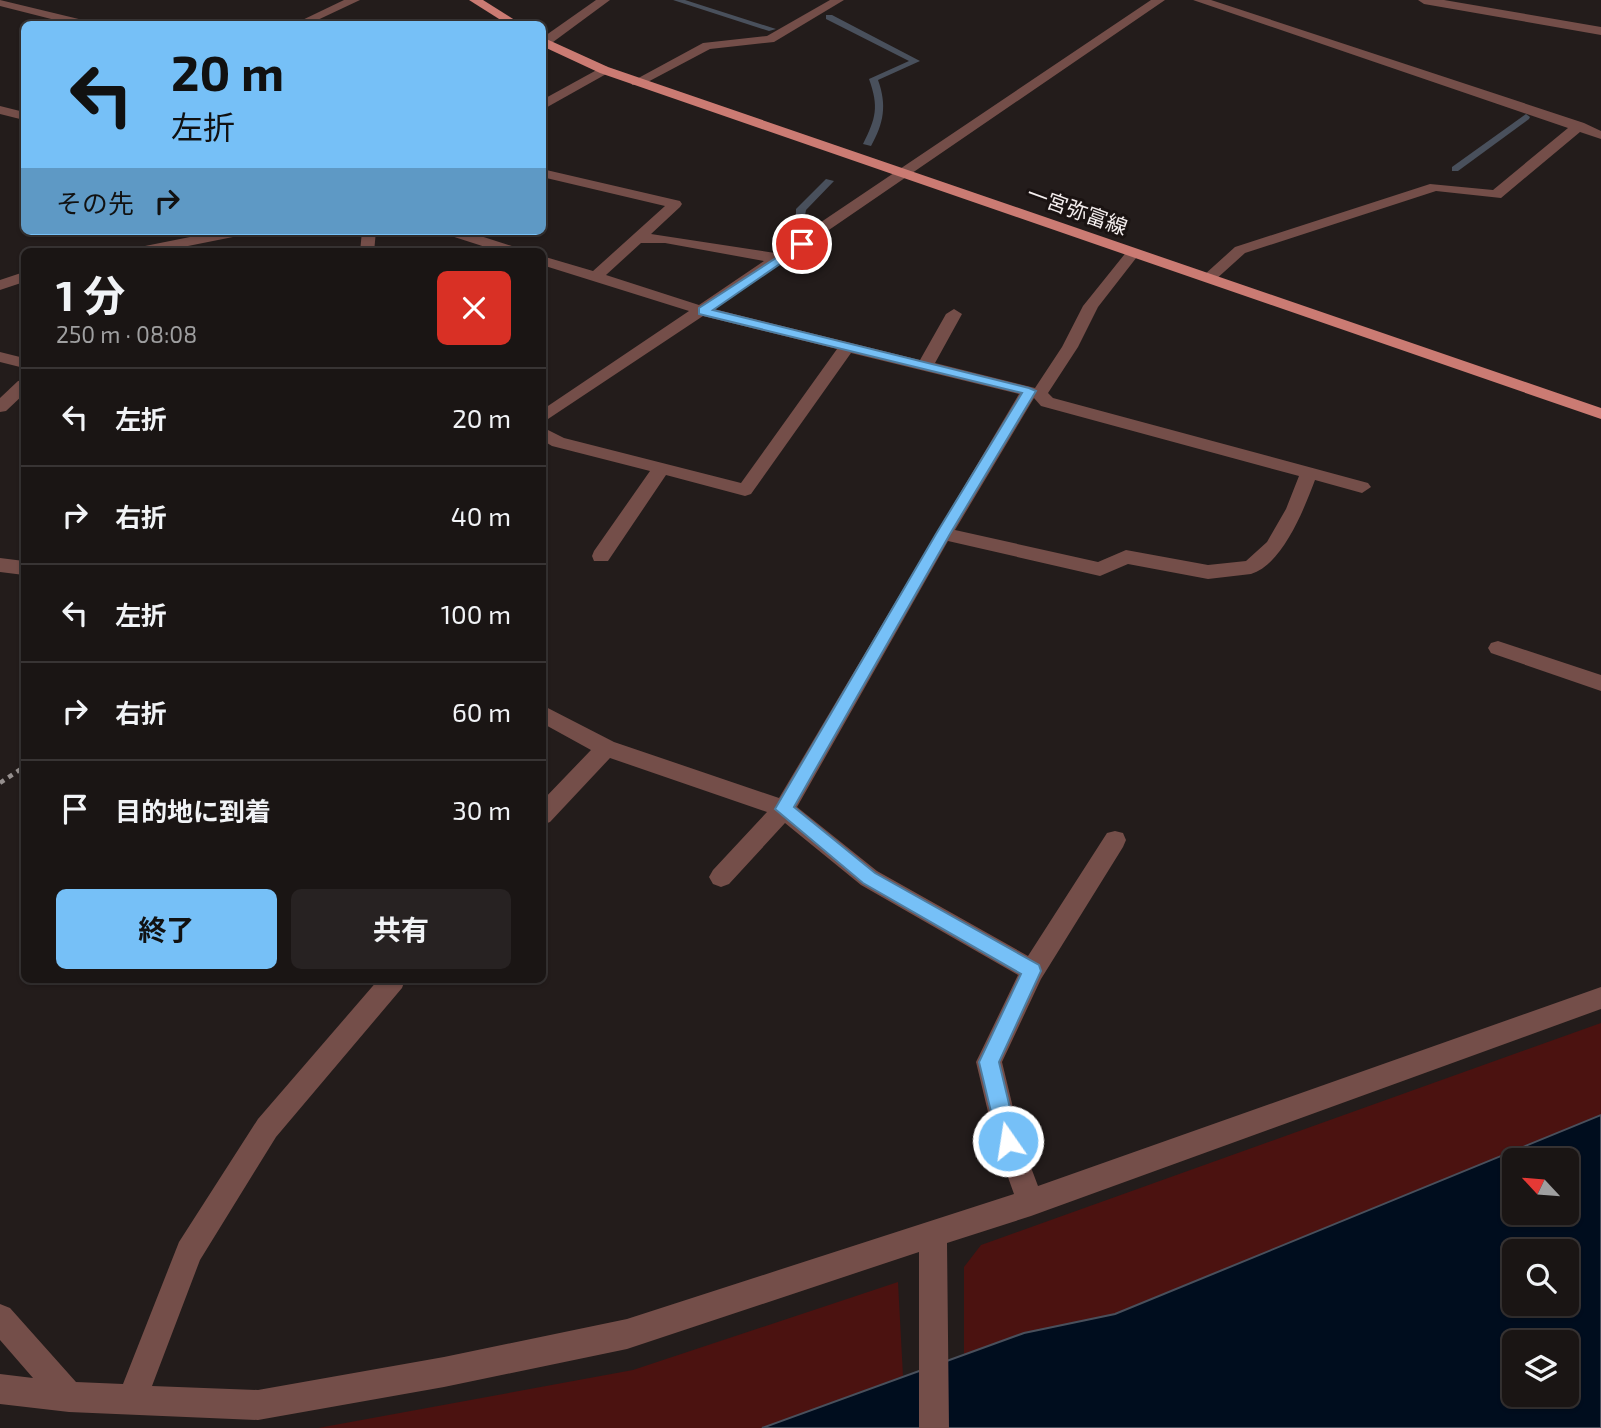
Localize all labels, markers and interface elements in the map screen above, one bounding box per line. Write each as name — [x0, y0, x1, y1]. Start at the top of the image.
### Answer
text: 20 m — [171, 42, 284, 101]
icon: left — [56, 49, 147, 140]
text: 左折 — [171, 107, 235, 145]
street label: 一宮弥富線 — [1024, 180, 1131, 239]
icon: right — [148, 182, 186, 220]
text: その先 — [56, 187, 134, 218]
pin — [772, 214, 832, 274]
icon: arrive — [783, 225, 821, 263]
text: 1 分 — [56, 269, 125, 319]
button: close — [437, 271, 511, 345]
text: 250 m · 08:08 — [56, 320, 197, 348]
icon: left — [56, 398, 94, 436]
text: 20 m — [452, 402, 511, 433]
text: 左折 — [115, 403, 167, 434]
icon: right — [56, 496, 94, 534]
text: 40 m — [451, 500, 511, 531]
text: 右折 — [115, 501, 167, 532]
icon: left — [56, 594, 94, 632]
text: 100 m — [441, 598, 511, 629]
text: 左折 — [115, 599, 167, 630]
icon: right — [56, 692, 94, 730]
text: 60 m — [452, 696, 511, 727]
text: 右折 — [115, 697, 167, 728]
icon: arrive — [56, 790, 94, 828]
text: 30 m — [452, 794, 511, 825]
text: 目的地に到着 — [115, 795, 271, 826]
button: 終了 — [56, 889, 277, 969]
button: 共有 — [291, 889, 511, 969]
position arrow — [971, 1104, 1045, 1178]
north arrow — [1502, 1148, 1578, 1225]
map controls — [1502, 1148, 1579, 1407]
button: search — [1502, 1239, 1579, 1316]
button: layers — [1502, 1330, 1579, 1407]

